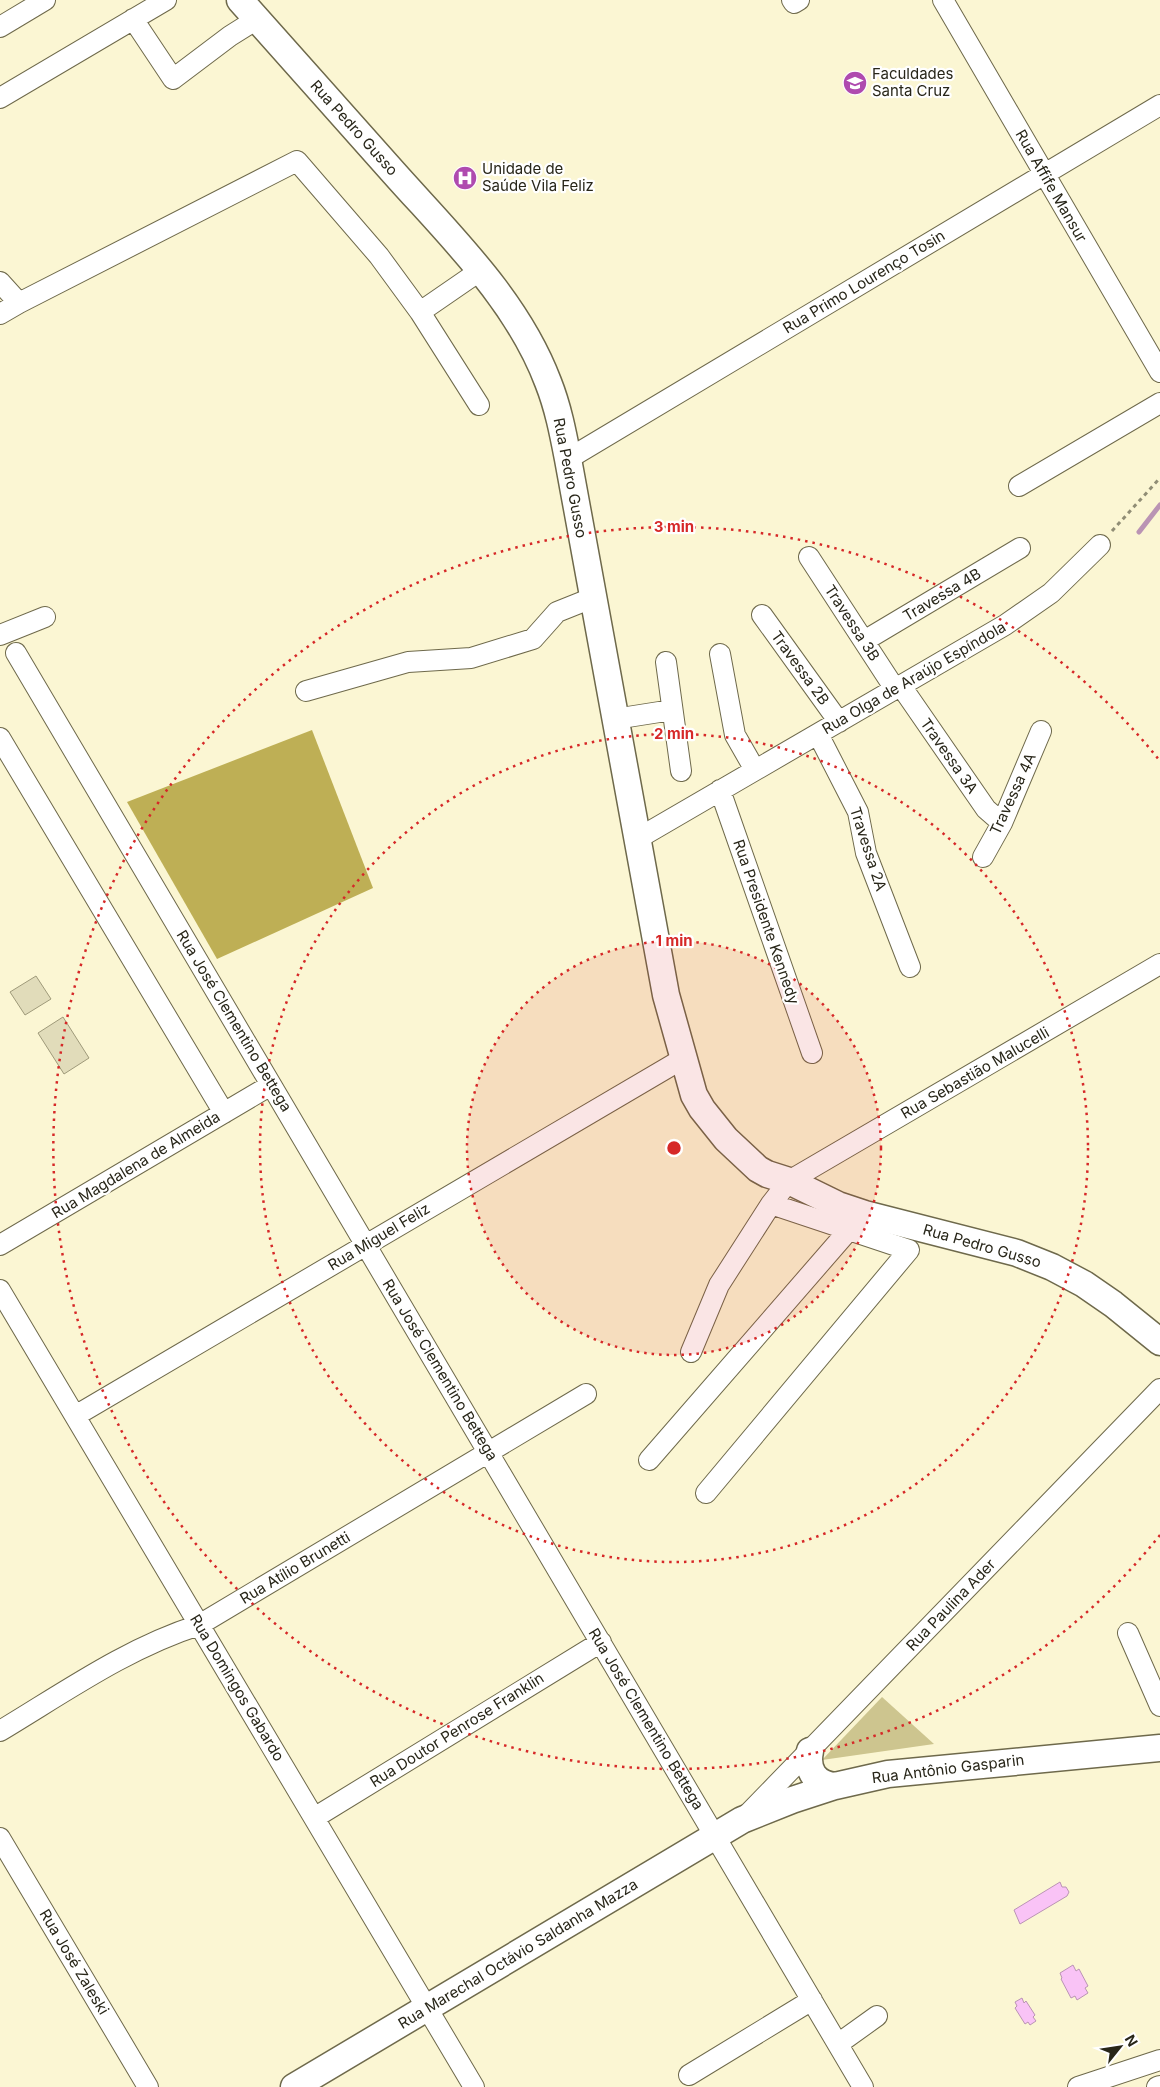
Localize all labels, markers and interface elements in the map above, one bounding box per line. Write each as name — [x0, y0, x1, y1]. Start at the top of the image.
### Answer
place label: Faculdades Santa Cruz — [872, 64, 954, 100]
school or university icon: Faculdades Santa Cruz — [842, 70, 868, 96]
street label: Rua Pedro Gusso — [306, 76, 402, 179]
street label: Rua Affife Mansur — [1011, 126, 1092, 246]
place label: Unidade de Saúde Vila Feliz — [482, 159, 594, 195]
hospital icon: Unidade de Saúde Vila Feliz — [452, 165, 478, 191]
street label: Rua Primo Lourenço Tosin — [779, 226, 948, 338]
street label: Rua Pedro Gusso — [550, 416, 591, 540]
text: 3 min — [654, 517, 694, 536]
street label: Travessa 4B — [899, 564, 984, 625]
street label: Travessa 3B — [821, 581, 884, 664]
street label: Rua Olga de Araújo Espíndola — [818, 617, 1009, 738]
street label: Travessa 2B — [767, 627, 834, 708]
street label: Travessa 3A — [916, 714, 982, 797]
text: 2 min — [654, 724, 694, 743]
street label: Travessa 4A — [985, 750, 1040, 838]
street label: Travessa 2A — [846, 804, 891, 893]
street label: Rua Presidente Kennedy — [729, 837, 804, 1007]
street label: Rua José Clementino Bettega — [173, 926, 296, 1115]
text: 1 min — [655, 931, 693, 950]
street label: Rua Sebastião Malucelli — [897, 1022, 1052, 1123]
street label: Rua Magdalena de Almeida — [48, 1107, 223, 1222]
centre of rings — [665, 1139, 683, 1157]
street label: Rua Miguel Feliz — [324, 1199, 433, 1274]
street label: Rua Pedro Gusso — [921, 1220, 1043, 1271]
street label: Rua José Clementino Bettega — [379, 1275, 502, 1464]
street label: Rua Atílio Brunetti — [236, 1527, 353, 1608]
street label: Rua Paulina Ader — [902, 1554, 1000, 1655]
street label: Rua Domingos Gabardo — [186, 1611, 289, 1765]
street label: Rua José Clementino Bettega — [585, 1624, 708, 1813]
street label: Rua Doutor Penrose Franklin — [366, 1668, 547, 1791]
street label: Rua Antônio Gasparin — [871, 1750, 1025, 1787]
street label: Rua Marechal Octávio Saldanha Mazza — [395, 1874, 641, 2033]
street label: Rua José Zaleski — [35, 1906, 113, 2018]
north arrow — [1095, 2022, 1145, 2072]
text: N — [1122, 2031, 1142, 2049]

